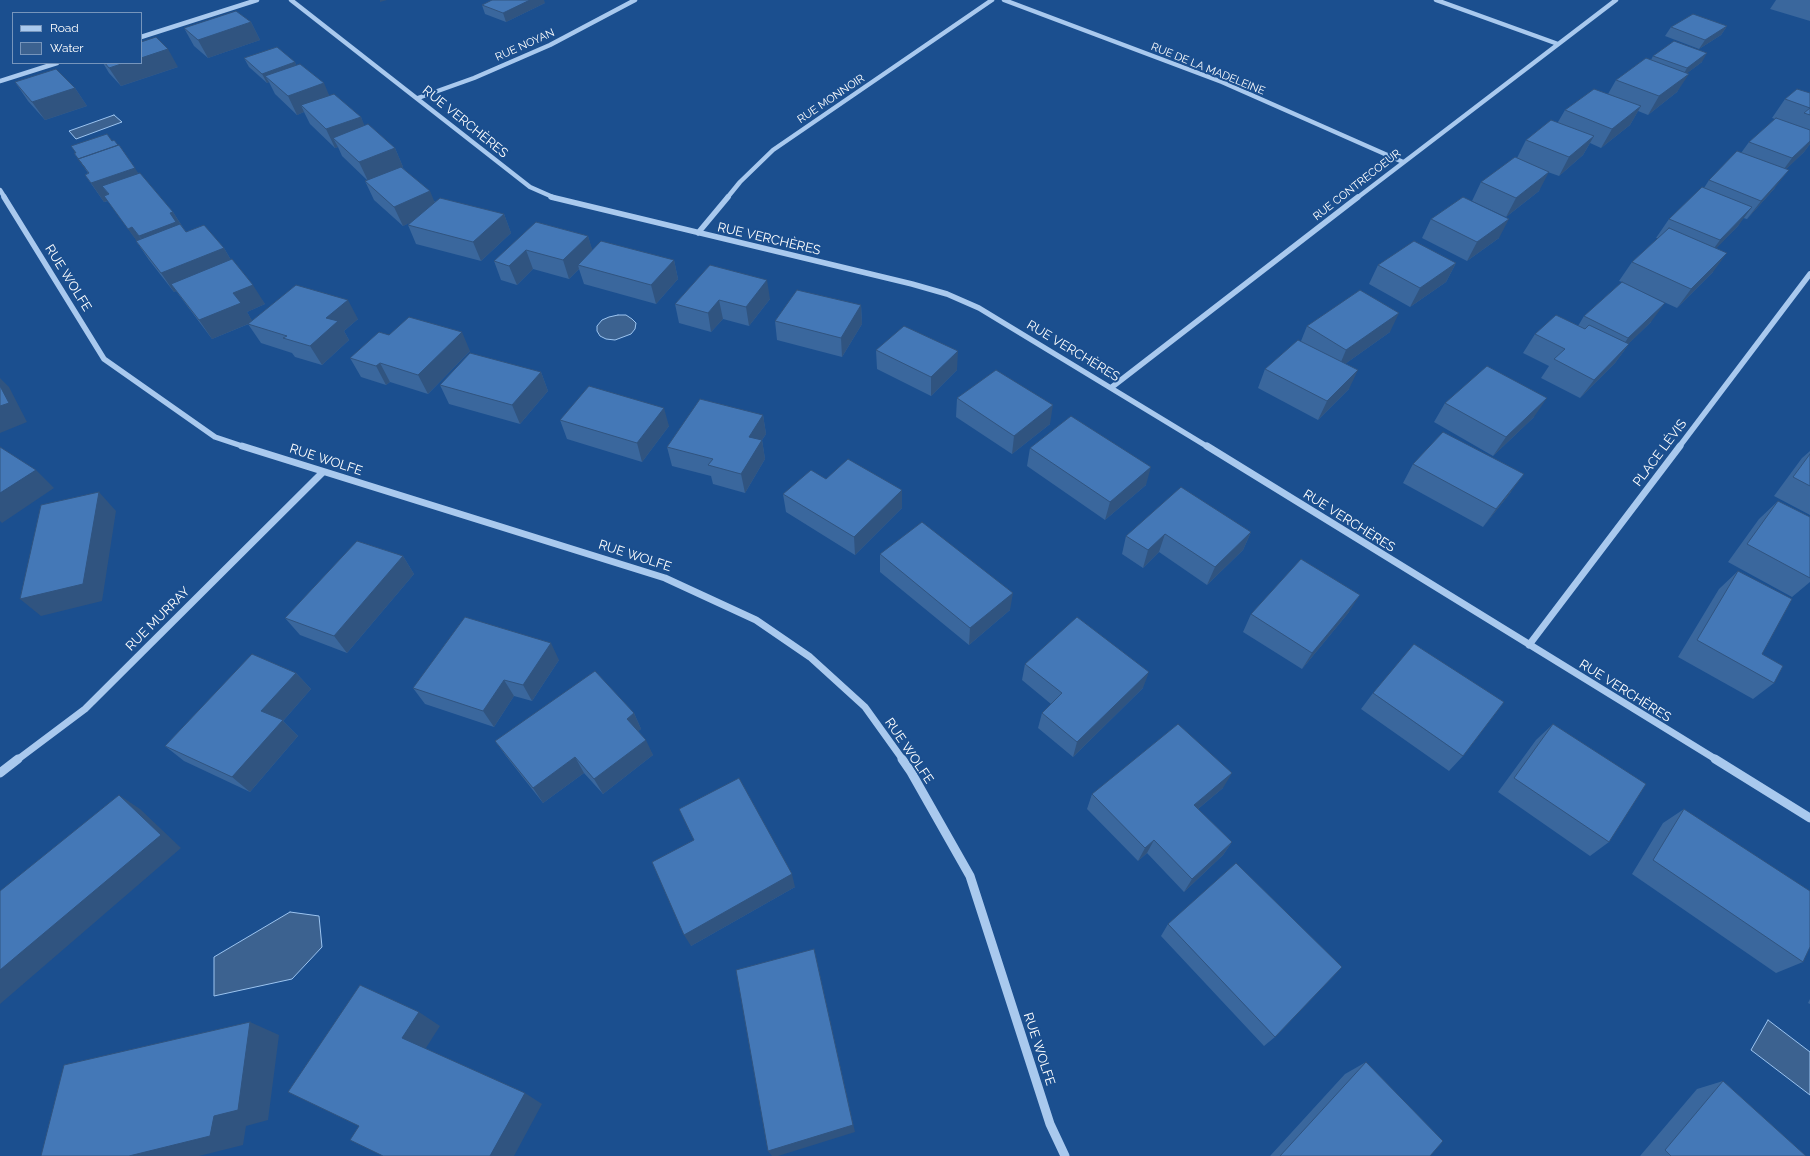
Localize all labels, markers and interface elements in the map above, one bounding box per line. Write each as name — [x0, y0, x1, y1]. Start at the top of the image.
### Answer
legend — [12, 12, 142, 64]
text: Road — [50, 21, 79, 35]
street label: RUE NOYAN — [493, 26, 557, 64]
street label: RUE DE LA MADELEINE — [1149, 40, 1267, 98]
text: Water — [50, 41, 84, 55]
street label: RUE MONNOIR — [795, 72, 867, 126]
street label: RUE VERCHÈRES — [419, 83, 511, 161]
street label: RUE CONTRECOEUR — [1311, 147, 1403, 223]
street label: RUE VERCHÈRES — [716, 220, 822, 258]
street label: RUE WOLFE — [41, 242, 95, 314]
street label: RUE VERCHÈRES — [1024, 317, 1122, 385]
street label: PLACE LÉVIS — [1630, 416, 1690, 490]
street label: RUE WOLFE — [288, 441, 364, 479]
street label: RUE VERCHÈRES — [1300, 486, 1398, 556]
street label: RUE WOLFE — [597, 537, 673, 575]
street label: RUE MURRAY — [123, 584, 193, 654]
street label: RUE VERCHÈRES — [1576, 656, 1674, 726]
street label: RUE WOLFE — [881, 715, 937, 787]
street label: RUE WOLFE — [1020, 1011, 1058, 1087]

